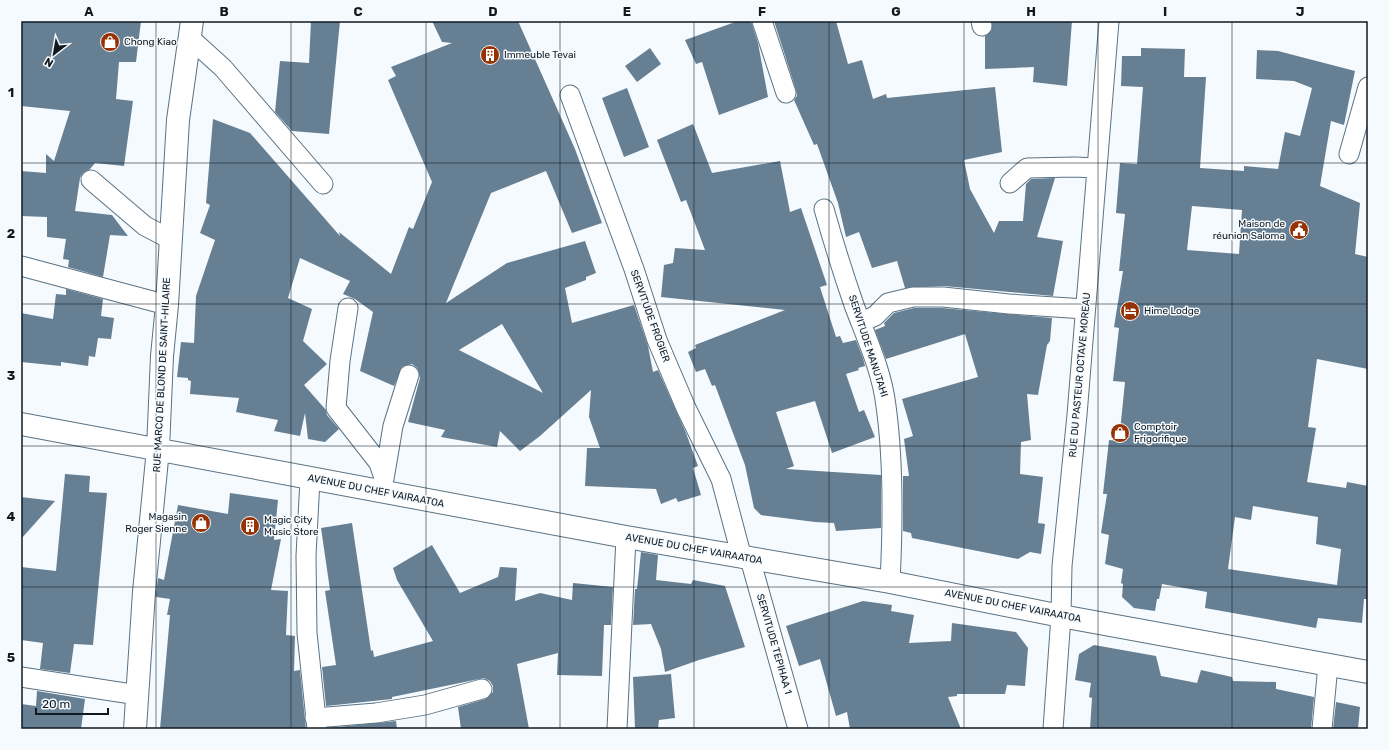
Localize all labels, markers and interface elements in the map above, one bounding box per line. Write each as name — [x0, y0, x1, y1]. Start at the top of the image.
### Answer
text: A — [84, 4, 94, 19]
text: B — [219, 4, 229, 19]
text: C — [353, 4, 363, 19]
text: D — [488, 4, 498, 19]
text: E — [623, 4, 631, 19]
text: F — [758, 4, 766, 19]
text: G — [891, 4, 901, 19]
text: H — [1026, 4, 1036, 19]
text: I — [1163, 4, 1167, 19]
text: J — [1296, 4, 1304, 19]
shop icon: Chong Kiao — [99, 31, 121, 53]
north arrow — [34, 34, 74, 74]
place label: Chong Kiao — [124, 36, 177, 48]
building icon: Immeuble Tevai — [479, 44, 501, 66]
place label: Immeuble Tevai — [504, 49, 576, 61]
text: N — [42, 54, 56, 70]
text: 1 — [8, 85, 14, 100]
place label: Maison de réunion Saloma — [1213, 218, 1285, 242]
public building icon: Maison de réunion Saloma — [1288, 219, 1310, 241]
text: 2 — [7, 226, 15, 241]
street label: SERVITUDE FROGIER — [628, 268, 672, 364]
street label: RUE MARCQ DE BLOND DE SAINT-HILAIRE — [151, 277, 173, 473]
street label: RUE DU PASTEUR OCTAVE MOREAU — [1067, 292, 1093, 458]
street label: SERVITUDE MANUTAHI — [846, 294, 890, 398]
hotel icon: Hime Lodge — [1119, 300, 1141, 322]
place label: Hime Lodge — [1144, 305, 1200, 317]
text: 3 — [7, 368, 16, 383]
place label: Comptoir Frigorifique — [1134, 421, 1187, 445]
shop icon: Comptoir Frigorifique — [1109, 422, 1131, 444]
street label: AVENUE DU CHEF VAIRAATOA — [307, 472, 446, 510]
text: 4 — [7, 509, 16, 524]
place label: Magasin Roger Sienne — [125, 511, 187, 535]
shop icon: Magasin Roger Sienne — [190, 512, 212, 534]
place label: Magic City Music Store — [264, 514, 319, 538]
building icon: Magic City Music Store — [239, 515, 261, 537]
street label: AVENUE DU CHEF VAIRAATOA — [624, 531, 764, 567]
street label: AVENUE DU CHEF VAIRAATOA — [944, 587, 1083, 625]
street label: SERVITUDE TEPIHAA 1 — [754, 592, 794, 696]
text: 5 — [7, 650, 15, 665]
scale bar — [36, 690, 108, 716]
text: 20 m — [42, 697, 70, 711]

